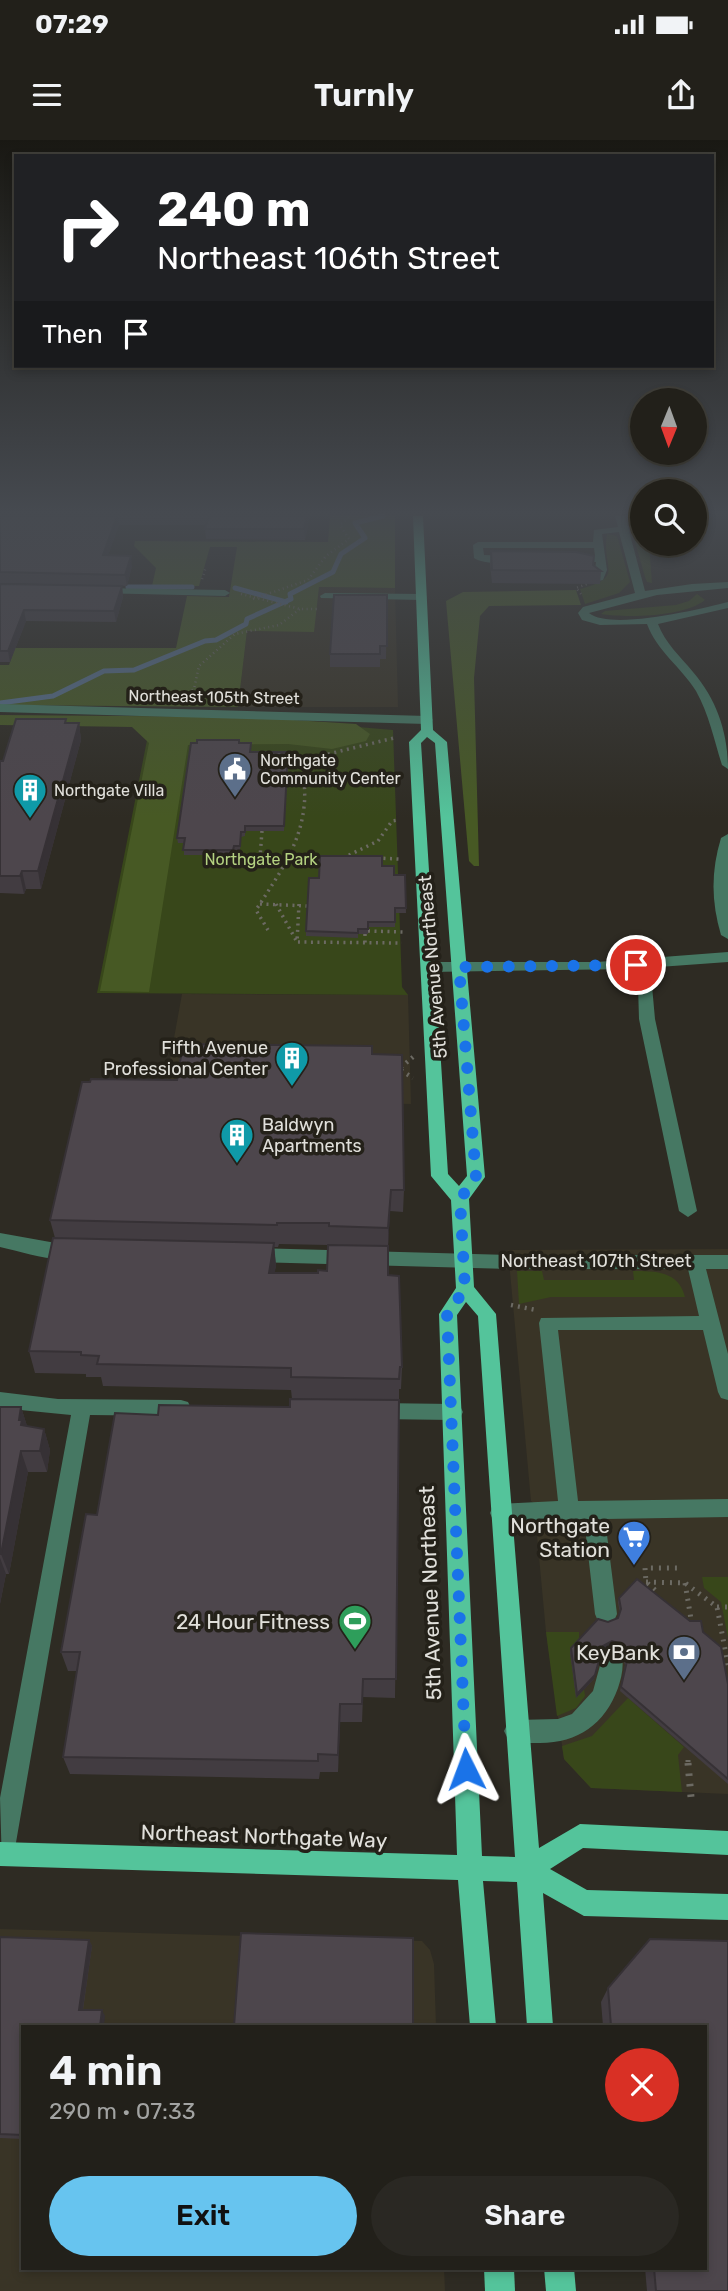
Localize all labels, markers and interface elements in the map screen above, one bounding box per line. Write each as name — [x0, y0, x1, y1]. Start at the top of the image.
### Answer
text: 07:29 — [35, 9, 109, 40]
icon: menu — [28, 76, 66, 114]
text: Turnly — [314, 76, 414, 114]
icon: share — [662, 76, 700, 114]
text: 240 m — [157, 180, 311, 238]
icon: right — [42, 182, 133, 273]
text: Northeast 106th Street — [157, 239, 500, 277]
icon: arrive — [117, 315, 155, 353]
text: Then — [42, 319, 103, 350]
north arrow — [630, 388, 707, 466]
map controls — [630, 388, 707, 556]
button: search — [630, 479, 707, 556]
street label: Northeast 105th Street — [128, 686, 300, 708]
public building icon: Northgate Community Center — [216, 750, 254, 799]
place label: Northgate Community Center — [260, 751, 401, 788]
building icon: Northgate Villa — [11, 771, 49, 820]
place label: Northgate Villa — [54, 781, 164, 800]
park label: Northgate Park — [204, 850, 318, 869]
street label: 5th Avenue Northeast — [414, 874, 452, 1060]
pin — [606, 935, 666, 995]
icon: arrive — [617, 946, 655, 984]
place label: Fifth Avenue Professional Center — [103, 1037, 268, 1080]
building icon: Fifth Avenue Professional Center — [273, 1039, 311, 1088]
place label: Baldwyn Apartments — [262, 1114, 362, 1157]
building icon: Baldwyn Apartments — [218, 1116, 256, 1165]
street label: Northeast 107th Street — [500, 1250, 692, 1272]
street label: 5th Avenue Northeast — [414, 1485, 446, 1701]
place label: Northgate Station — [510, 1513, 610, 1562]
supermarket icon: Northgate Station — [615, 1518, 653, 1567]
sports icon: 24 Hour Fitness — [336, 1602, 374, 1651]
place label: 24 Hour Fitness — [176, 1609, 330, 1634]
bank icon: KeyBank — [665, 1633, 703, 1682]
place label: KeyBank — [576, 1640, 660, 1665]
position arrow — [429, 1732, 503, 1806]
street label: Northeast Northgate Way — [140, 1819, 388, 1853]
text: 4 min — [49, 2046, 163, 2096]
button: close — [605, 2048, 679, 2122]
text: 290 m · 07:33 — [49, 2097, 196, 2125]
button: Exit — [49, 2176, 357, 2256]
button: Share — [371, 2176, 679, 2256]

